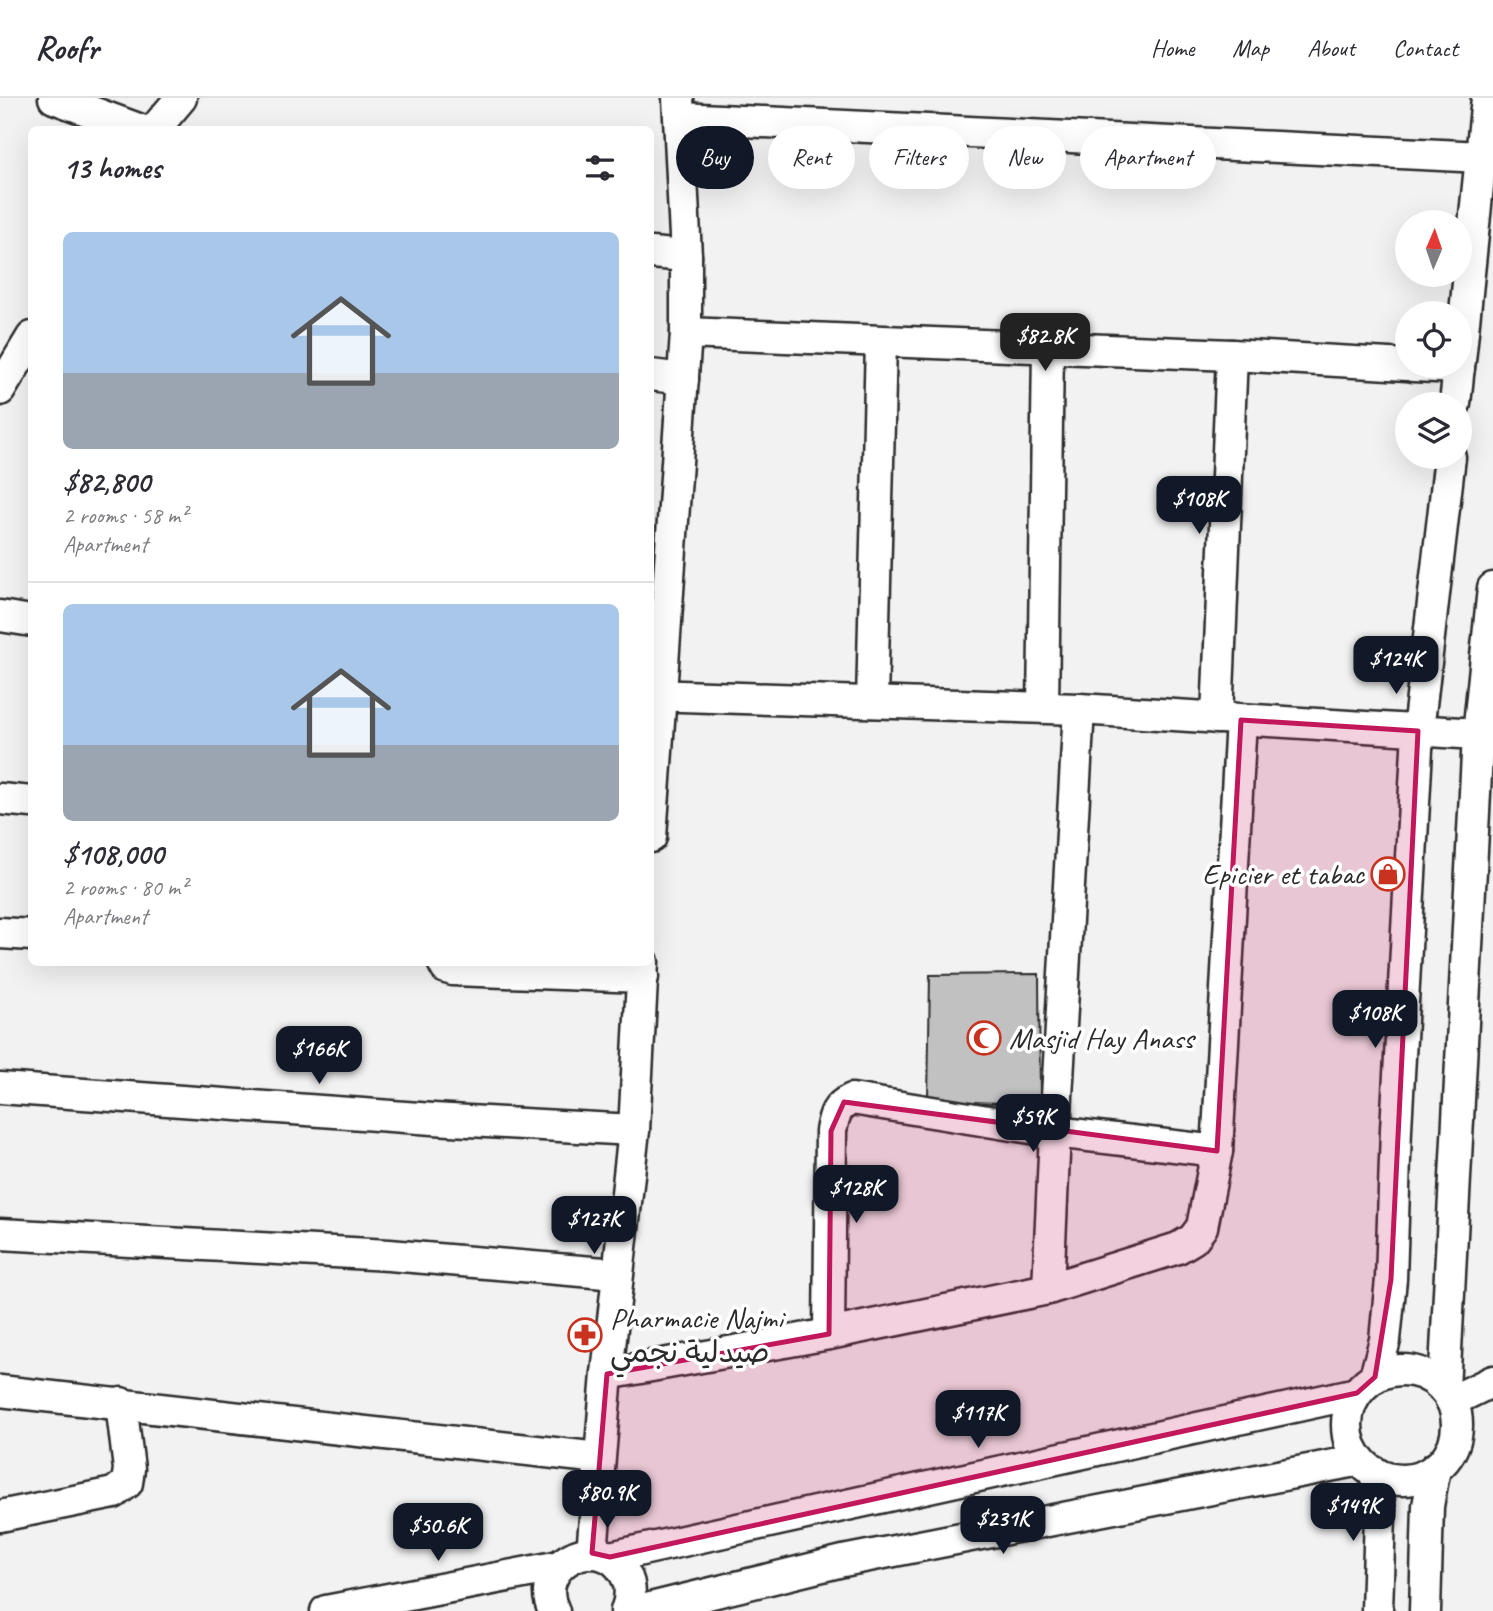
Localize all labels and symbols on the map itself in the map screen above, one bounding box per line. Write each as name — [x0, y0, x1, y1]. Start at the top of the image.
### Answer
north arrow — [1395, 210, 1472, 287]
pin: $82.8K — [988, 314, 1102, 373]
pin: $108K — [1150, 476, 1248, 536]
pin: $124K — [1347, 636, 1445, 696]
place label: Epicier et tabac — [1202, 855, 1365, 893]
shop icon: Epicier et tabac — [1369, 855, 1407, 893]
pin: $108K — [1326, 990, 1424, 1050]
mosque icon: Masjid Hay Anass — [965, 1019, 1003, 1057]
place label: Masjid Hay Anass — [1009, 1019, 1196, 1057]
pin: $166K — [270, 1026, 368, 1086]
pin: $59K — [992, 1094, 1074, 1154]
pin: $128K — [807, 1166, 905, 1225]
pin: $127K — [545, 1196, 643, 1256]
place label: Pharmacie Najmi صيدلية نجمي — [610, 1299, 786, 1378]
pharmacy icon: Pharmacie Najmi صيدلية نجمي — [566, 1316, 604, 1354]
pin: $117K — [929, 1390, 1027, 1450]
pin: $80.9K — [550, 1470, 664, 1530]
pin: $149K — [1304, 1484, 1402, 1543]
pin: $231K — [954, 1496, 1052, 1556]
pin: $50.6K — [381, 1504, 495, 1563]

